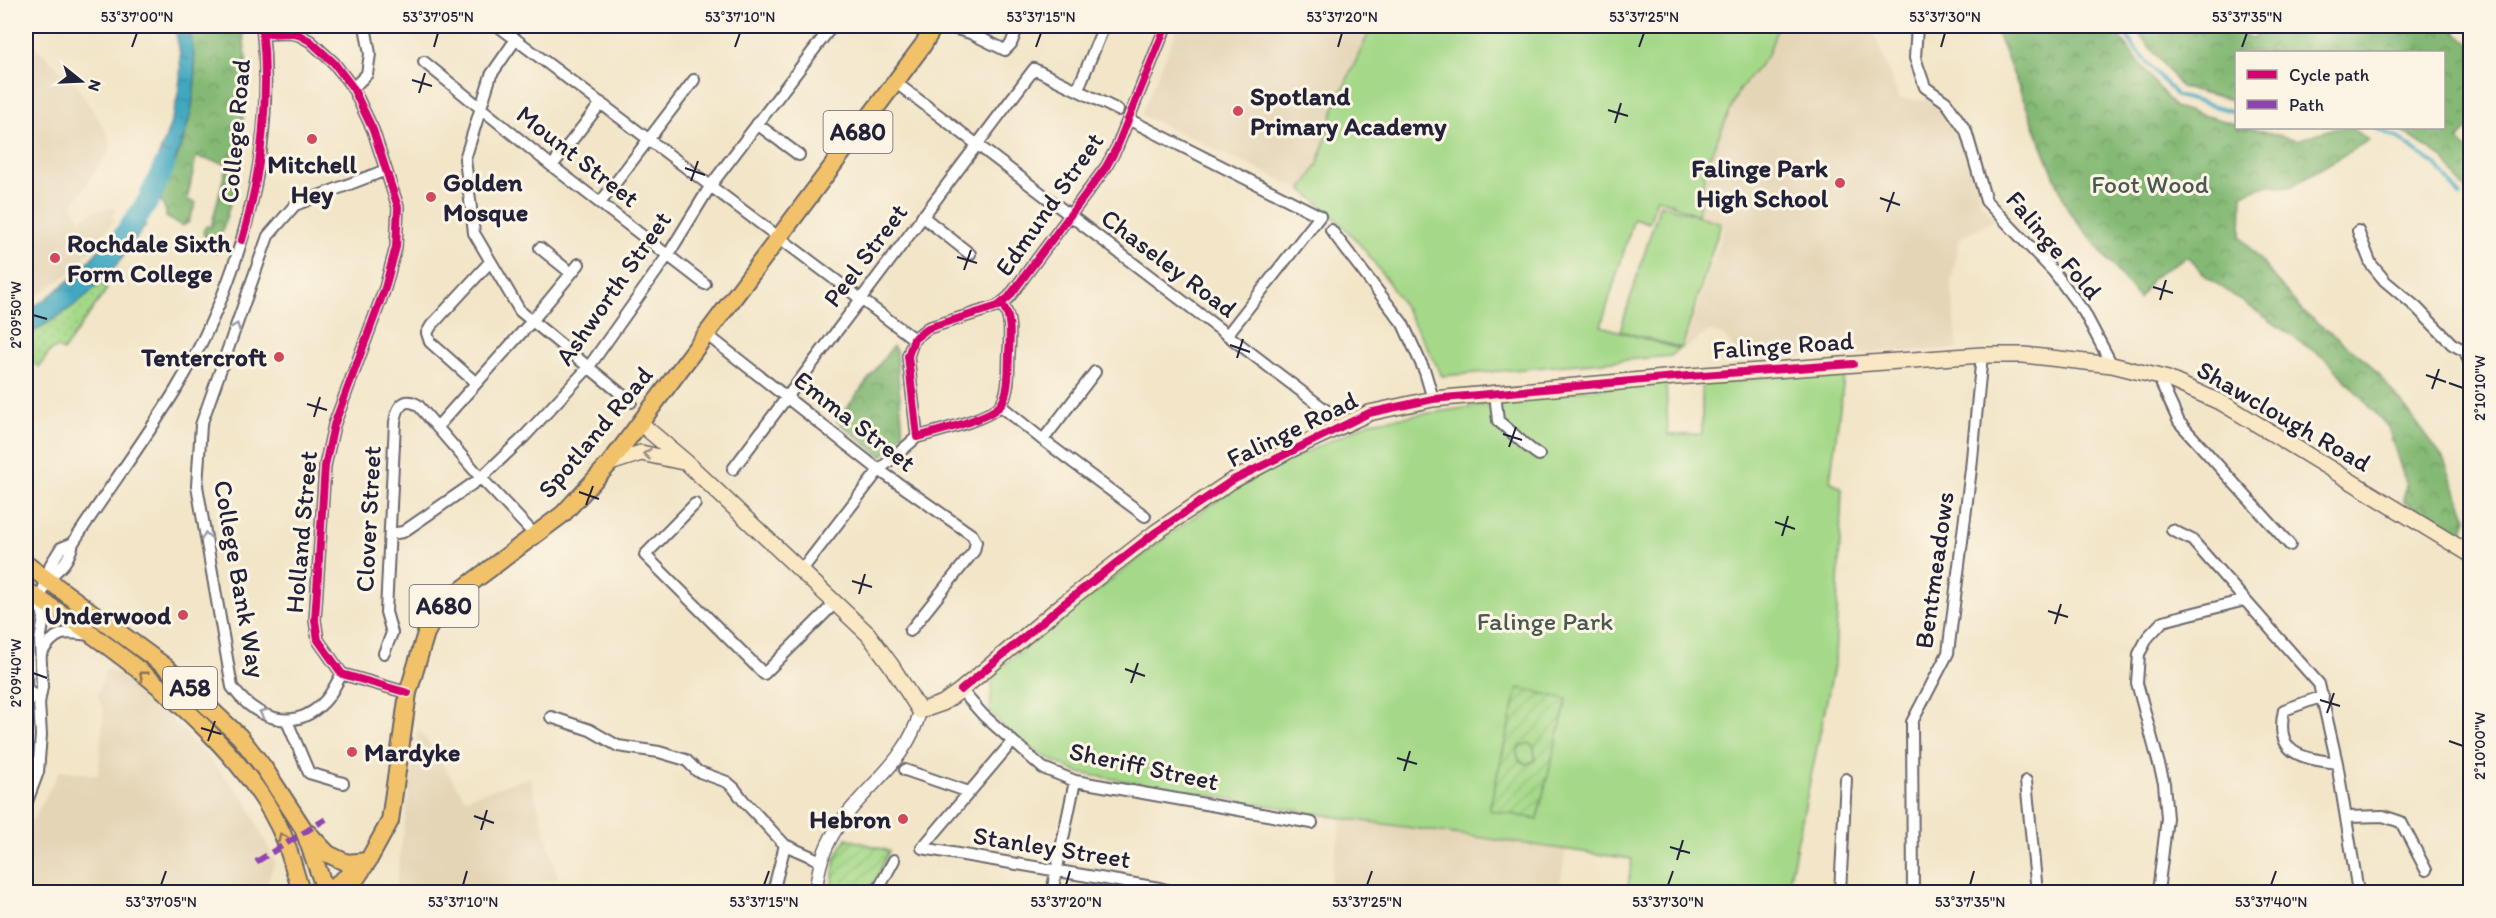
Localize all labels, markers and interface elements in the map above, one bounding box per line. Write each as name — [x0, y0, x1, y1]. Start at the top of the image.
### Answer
text: 53°37'00"N — [101, 8, 173, 26]
text: 53°37'05"N — [402, 8, 474, 26]
text: 53°37'10"N — [705, 8, 775, 26]
text: 53°37'15"N — [1006, 8, 1076, 26]
text: 53°37'20"N — [1306, 8, 1378, 26]
text: 53°37'25"N — [1609, 8, 1679, 26]
text: 53°37'30"N — [1909, 8, 1981, 26]
text: 53°37'35"N — [2212, 8, 2282, 26]
north arrow — [51, 51, 111, 111]
legend — [2235, 51, 2445, 129]
street label: College Road — [213, 57, 257, 205]
text: Cycle path — [2289, 64, 2370, 86]
text: N — [84, 77, 105, 94]
place label: Spotland Primary Academy — [1250, 80, 1447, 142]
text: Path — [2289, 94, 2324, 116]
street label: Mount Street — [510, 98, 646, 214]
marker: Spotland Primary Academy — [1231, 104, 1245, 118]
road number: A680 — [824, 111, 892, 153]
street label: Edmund Street — [988, 126, 1110, 282]
marker: Mitchell Hey — [305, 132, 319, 146]
place label: Mitchell Hey — [267, 148, 357, 210]
place label: Falinge Park High School — [1691, 152, 1829, 214]
place label: Golden Mosque — [443, 166, 528, 228]
park label: Foot Wood — [2091, 168, 2209, 200]
marker: Falinge Park High School — [1833, 176, 1847, 190]
street label: Falinge Fold — [1999, 184, 2109, 306]
marker: Golden Mosque — [424, 190, 438, 204]
street label: Peel Street — [816, 197, 914, 313]
street label: Chaseley Road — [1095, 202, 1243, 324]
street label: Ashworth Street — [548, 205, 678, 371]
place label: Rochdale Sixth Form College — [67, 227, 232, 289]
marker: Rochdale Sixth Form College — [48, 251, 62, 265]
text: 2°09'50"W — [7, 281, 25, 349]
one-way arrow — [229, 322, 242, 332]
street label: Falinge Road — [1711, 324, 1855, 366]
place label: Tentercroft — [140, 341, 267, 373]
marker: Tentercroft — [272, 350, 286, 364]
street label: Shawclough Road — [2191, 353, 2377, 479]
text: 2°10'10"W — [2471, 355, 2489, 421]
street label: Spotland Road — [530, 359, 660, 505]
street label: Emma Street — [788, 363, 923, 479]
street label: Falinge Road — [1221, 383, 1363, 474]
street label: Clover Street — [348, 445, 388, 593]
one-way arrow — [643, 448, 652, 461]
street label: Holland Street — [278, 449, 324, 615]
street label: College Bank Way — [207, 478, 273, 680]
street label: Bentmeadows — [1907, 489, 1961, 651]
one-way arrow — [200, 531, 212, 540]
road number: A680 — [410, 585, 478, 627]
place label: Underwood — [44, 599, 172, 631]
park label: Falinge Park — [1477, 605, 1613, 637]
marker: Underwood — [176, 608, 190, 622]
text: 2°09'40"W — [7, 638, 25, 707]
road number: A58 — [163, 667, 217, 709]
one-way arrow — [139, 672, 150, 683]
one-way arrow — [258, 708, 269, 720]
text: 2°10'00"W — [2471, 712, 2489, 780]
street label: Sheriff Street — [1067, 735, 1222, 797]
place label: Mardyke — [364, 736, 460, 768]
marker: Mardyke — [345, 745, 359, 759]
place label: Hebron — [809, 803, 891, 835]
marker: Hebron — [896, 812, 910, 826]
street label: Stanley Street — [971, 819, 1133, 875]
one-way arrow — [278, 833, 290, 844]
text: 53°37'05"N — [125, 893, 197, 911]
text: 53°37'10"N — [428, 893, 498, 911]
text: 53°37'15"N — [729, 893, 799, 911]
text: 53°37'20"N — [1030, 893, 1102, 911]
text: 53°37'25"N — [1332, 893, 1402, 911]
text: 53°37'30"N — [1632, 893, 1704, 911]
text: 53°37'35"N — [1935, 893, 2005, 911]
text: 53°37'40"N — [2235, 893, 2307, 911]

